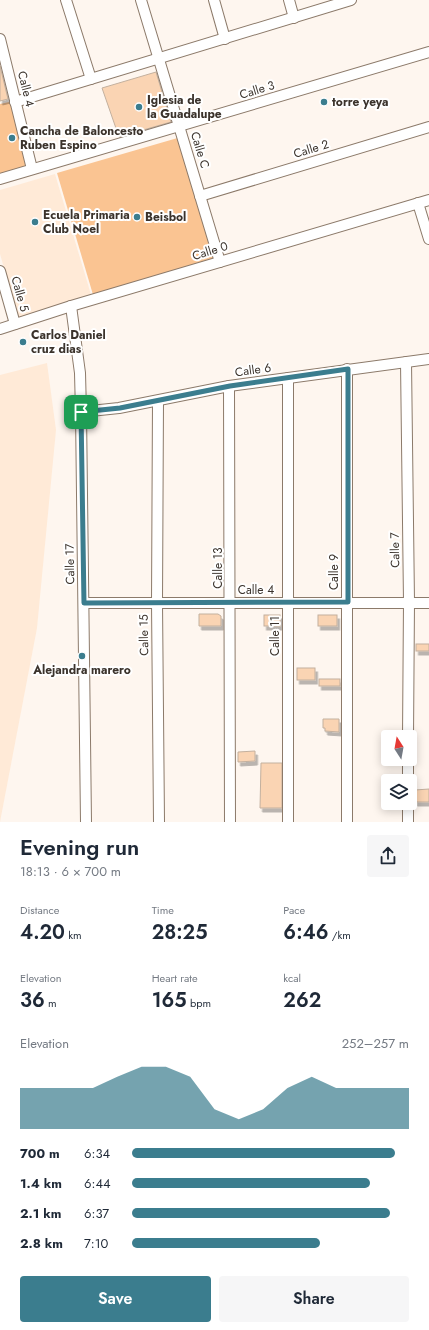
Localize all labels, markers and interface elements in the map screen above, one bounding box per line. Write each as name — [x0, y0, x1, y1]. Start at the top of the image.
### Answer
street label: Calle 4 — [13, 69, 39, 109]
street label: Calle 3 — [237, 76, 277, 104]
place label: Iglesia de la Guadalupe — [147, 91, 222, 123]
place label: torre yeya — [332, 93, 389, 111]
marker: torre yeya — [319, 97, 329, 107]
marker: Iglesia de la Guadalupe — [134, 102, 144, 112]
place label: Cancha de Baloncesto Ruben Espino — [20, 122, 143, 154]
street label: Calle C — [186, 129, 214, 171]
marker: Cancha de Baloncesto Ruben Espino — [7, 133, 17, 143]
street label: Calle 2 — [291, 135, 331, 163]
place label: Ecuela Primaria Club Noel — [43, 206, 130, 238]
place label: Beisbol — [145, 208, 186, 226]
marker: Beisbol — [132, 212, 142, 222]
marker: Ecuela Primaria Club Noel — [30, 217, 40, 227]
street label: Calle 0 — [190, 237, 230, 265]
street label: Calle 5 — [6, 274, 34, 314]
place label: Carlos Daniel cruz dias — [31, 326, 106, 358]
marker: Carlos Daniel cruz dias — [18, 337, 28, 347]
street label: Calle 6 — [234, 359, 272, 381]
pin — [64, 395, 98, 429]
icon: arrive — [70, 401, 92, 423]
street label: Calle 7 — [386, 531, 404, 568]
street label: Calle 17 — [61, 543, 79, 585]
street label: Calle 13 — [209, 547, 227, 589]
street label: Calle 9 — [325, 554, 343, 590]
street label: Calle 4 — [238, 581, 274, 599]
street label: Calle 15 — [135, 614, 153, 656]
street label: Calle 11 — [266, 616, 284, 656]
marker: Alejandra marero — [77, 651, 87, 661]
place label: Alejandra marero — [32, 661, 131, 679]
north arrow — [381, 730, 417, 766]
map controls — [381, 730, 417, 810]
button: layers — [381, 774, 417, 810]
text: Evening run — [20, 831, 139, 863]
button: share — [367, 835, 409, 877]
text: 18:13 · 6 × 700 m — [20, 862, 121, 881]
text: Distance — [20, 902, 59, 918]
text: Time — [152, 902, 174, 918]
text: Pace — [283, 902, 305, 918]
text: 4.20 — [20, 918, 65, 947]
text: 28:25 — [152, 918, 208, 947]
text: 6:46 — [283, 918, 328, 947]
text: km — [65, 927, 82, 943]
text: /km — [328, 927, 351, 943]
text: Elevation — [20, 970, 62, 986]
text: Heart rate — [152, 970, 198, 986]
text: kcal — [283, 970, 301, 986]
text: 36 — [20, 986, 45, 1015]
text: 165 — [152, 986, 187, 1015]
text: 262 — [283, 986, 321, 1015]
text: m — [45, 995, 57, 1011]
text: bpm — [187, 995, 211, 1011]
text: Elevation — [20, 1034, 69, 1053]
text: 252–257 m — [342, 1034, 409, 1053]
text: 700 m — [20, 1144, 60, 1163]
text: 6:34 — [84, 1144, 110, 1163]
text: 1.4 km — [20, 1174, 62, 1193]
text: 6:44 — [84, 1174, 111, 1193]
text: 2.1 km — [20, 1204, 61, 1223]
text: 6:37 — [84, 1204, 109, 1223]
text: 2.8 km — [20, 1234, 63, 1253]
text: 7:10 — [84, 1234, 108, 1253]
button: Save — [20, 1276, 211, 1322]
button: Share — [219, 1276, 409, 1322]

